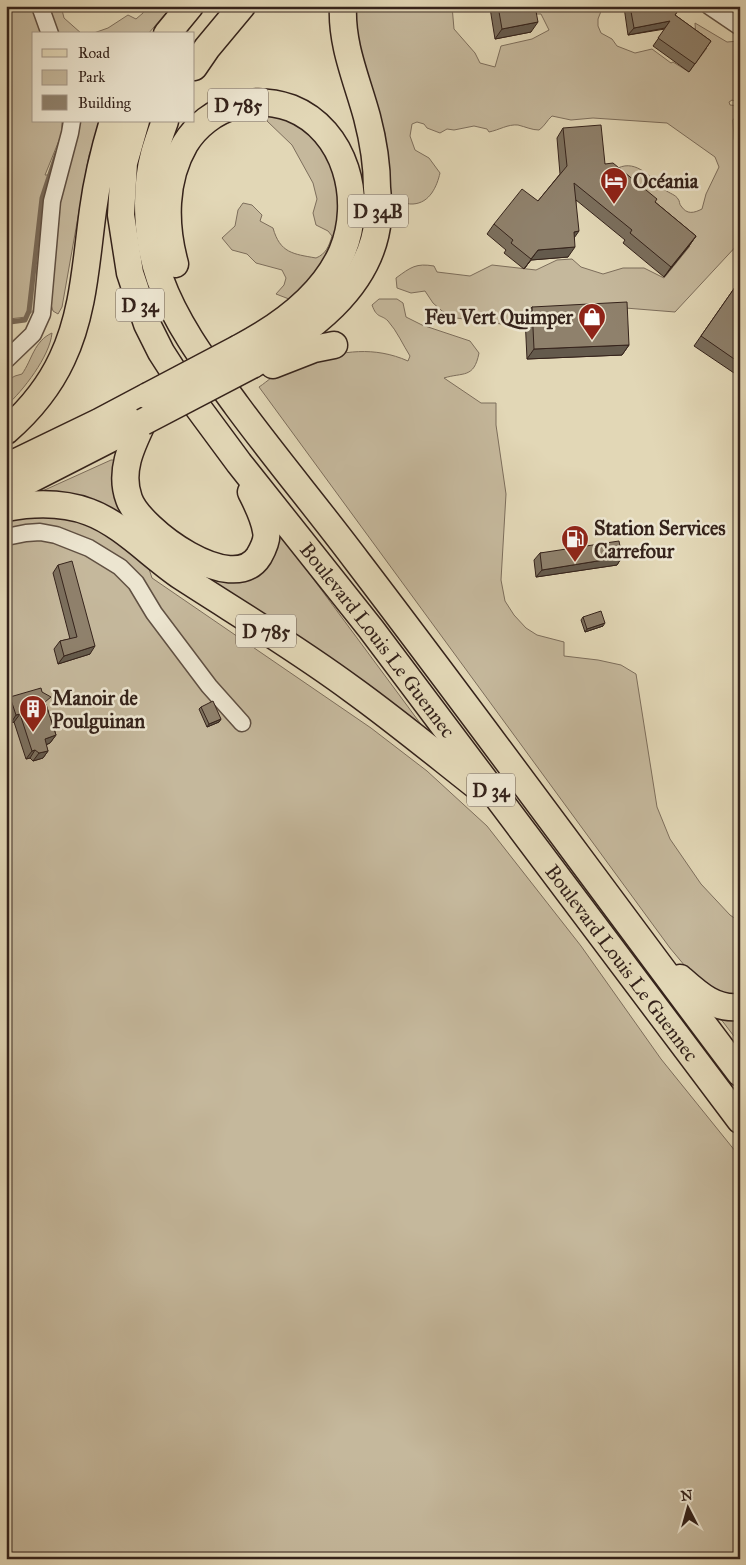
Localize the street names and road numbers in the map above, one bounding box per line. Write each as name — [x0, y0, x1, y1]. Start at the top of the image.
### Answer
road number: D 785 — [208, 88, 268, 122]
road number: D 34B — [348, 195, 408, 228]
road number: D 34 — [116, 288, 164, 322]
street label: Boulevard Louis Le Guennec — [295, 538, 460, 742]
road number: D 785 — [236, 614, 296, 648]
road number: D 34 — [467, 774, 515, 806]
street label: Boulevard Louis Le Guennec — [540, 860, 704, 1066]

